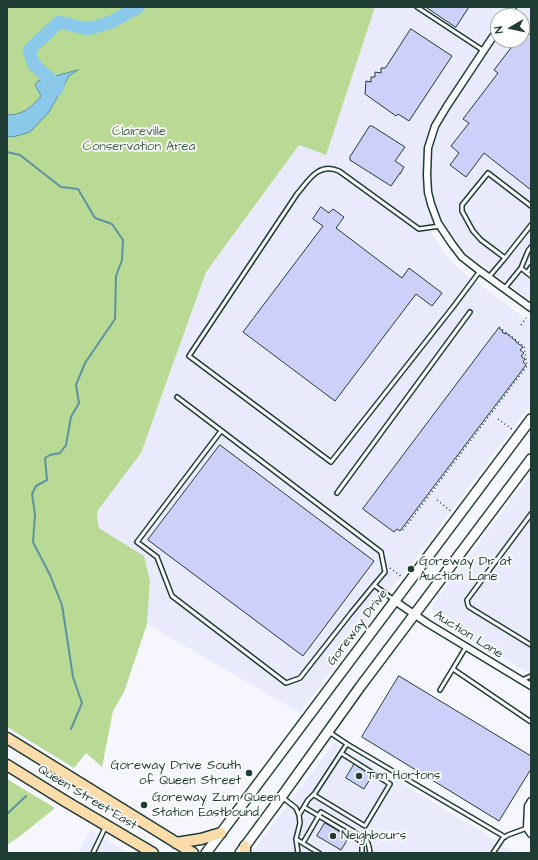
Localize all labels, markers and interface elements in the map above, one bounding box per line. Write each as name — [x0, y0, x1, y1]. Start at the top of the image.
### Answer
north arrow — [490, 8, 530, 48]
text: N — [491, 25, 507, 34]
park label: Claireville Conservation Area — [83, 124, 195, 155]
place label: Goreway Dr at Auction Lane — [419, 554, 512, 585]
marker: Goreway Dr at Auction Lane — [406, 564, 416, 574]
street label: Goreway Drive — [324, 587, 392, 669]
street label: Auction Lane — [431, 608, 505, 662]
place label: Goreway Drive South of Queen Street — [111, 758, 241, 789]
street label: Queen Street East — [35, 762, 139, 834]
marker: Goreway Drive South of Queen Street — [244, 768, 254, 778]
place label: Tim Hortons — [367, 768, 440, 784]
marker: Tim Hortons — [354, 771, 364, 781]
place label: Goreway Zum Queen Station Eastbound — [152, 790, 281, 821]
marker: Goreway Zum Queen Station Eastbound — [139, 800, 149, 810]
place label: Neighbours — [341, 828, 406, 844]
marker: Neighbours — [328, 831, 338, 841]

